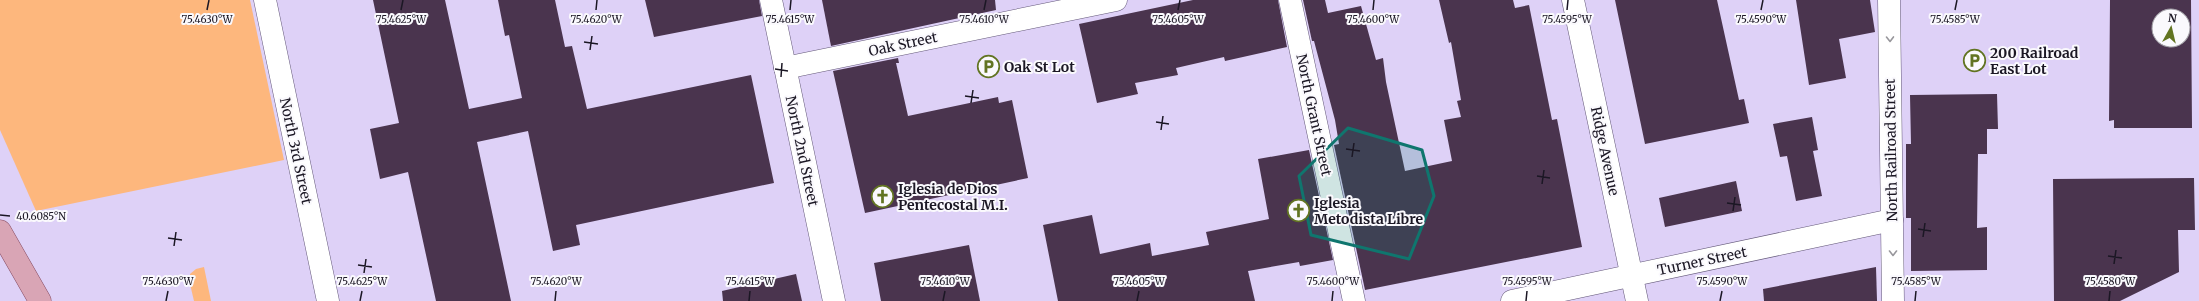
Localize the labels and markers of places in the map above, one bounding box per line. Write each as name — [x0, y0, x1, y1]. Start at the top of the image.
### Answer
place label: 200 Railroad East Lot — [1990, 44, 2079, 78]
parking icon: 200 Railroad East Lot — [1962, 48, 1988, 74]
parking icon: Oak St Lot — [976, 54, 1002, 80]
place label: Oak St Lot — [1004, 58, 1075, 76]
place label: Iglesia de Dios Pentecostal M.I. — [898, 180, 1008, 214]
church icon: Iglesia de Dios Pentecostal M.I. — [870, 184, 896, 210]
place label: Iglesia Metodista Libre — [1314, 194, 1423, 228]
church icon: Iglesia Metodista Libre — [1285, 198, 1311, 224]

